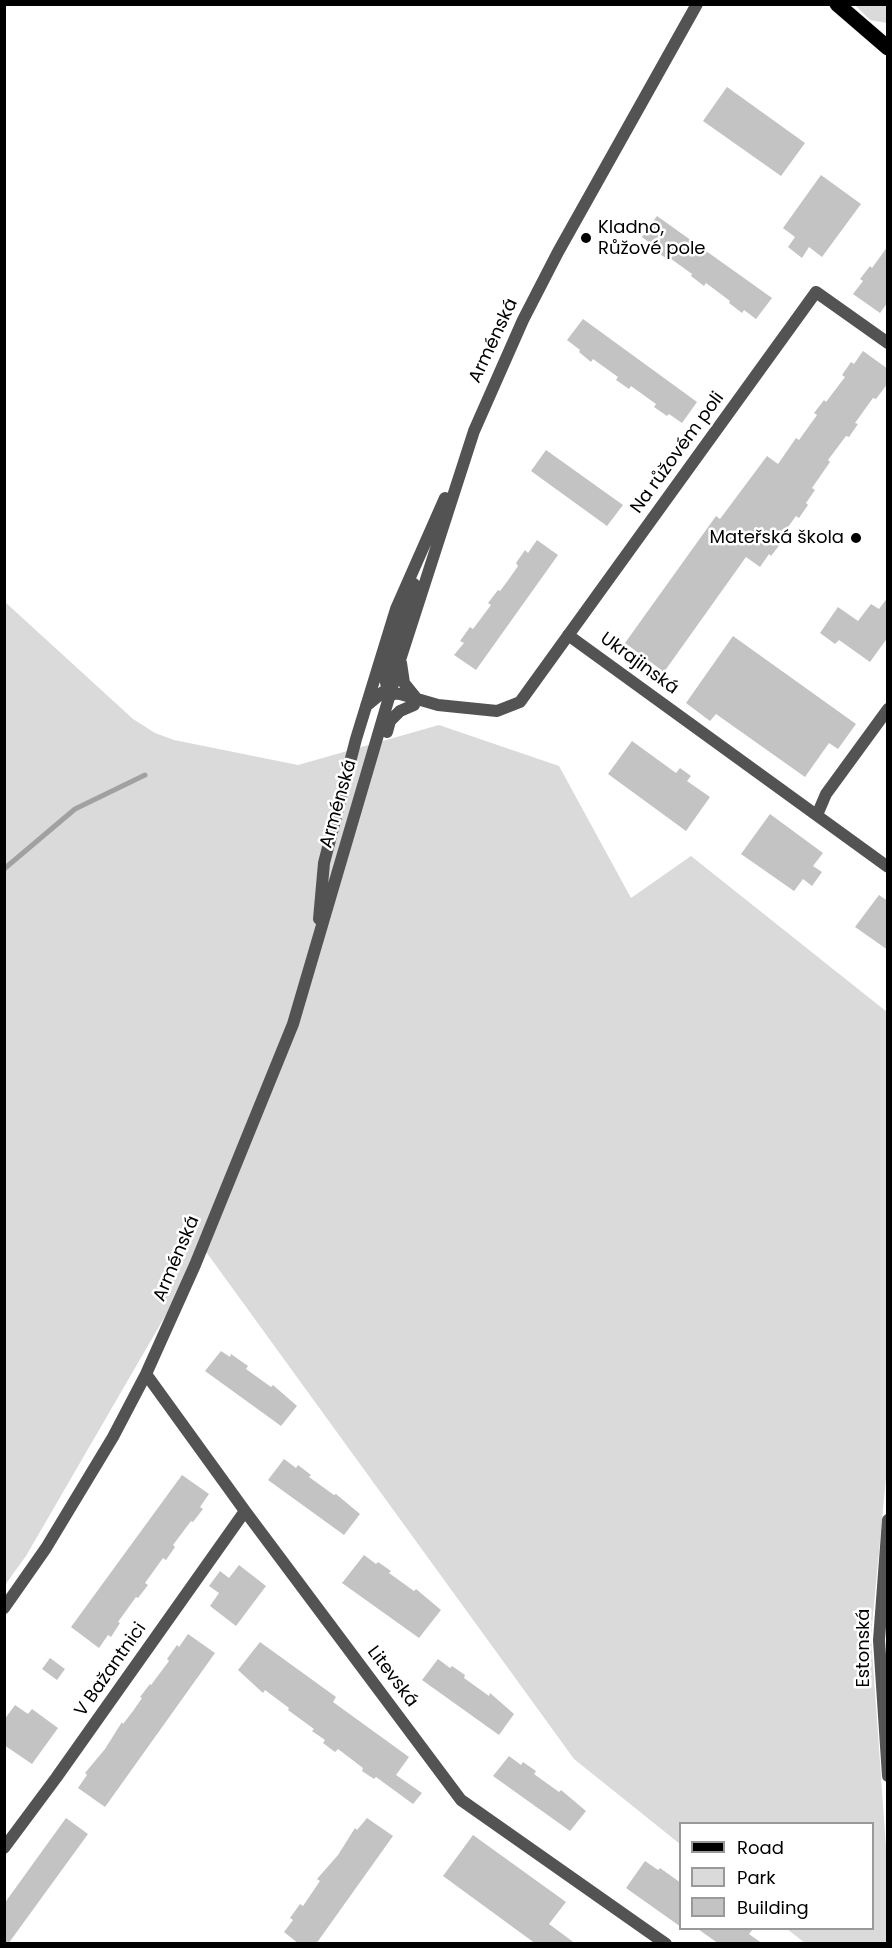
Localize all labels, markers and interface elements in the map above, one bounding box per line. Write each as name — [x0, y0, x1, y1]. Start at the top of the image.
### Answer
place label: Kladno, Růžové pole — [598, 217, 706, 260]
marker: Kladno, Růžové pole — [579, 231, 593, 245]
street label: Arménská — [465, 295, 523, 387]
street label: Na růžovém poli — [627, 388, 729, 518]
place label: Mateřská škola — [709, 527, 844, 549]
marker: Mateřská škola — [849, 531, 863, 545]
street label: Ukrajinská — [596, 628, 682, 700]
street label: Arménská — [316, 757, 362, 851]
street label: Arménská — [149, 1213, 205, 1305]
street label: Estonská — [853, 1608, 875, 1688]
street label: V Bažantnici — [71, 1619, 151, 1721]
street label: Litevská — [362, 1642, 422, 1712]
legend — [679, 1822, 874, 1930]
text: Road — [737, 1835, 784, 1860]
text: Park — [737, 1865, 776, 1890]
text: Building — [737, 1895, 809, 1920]

